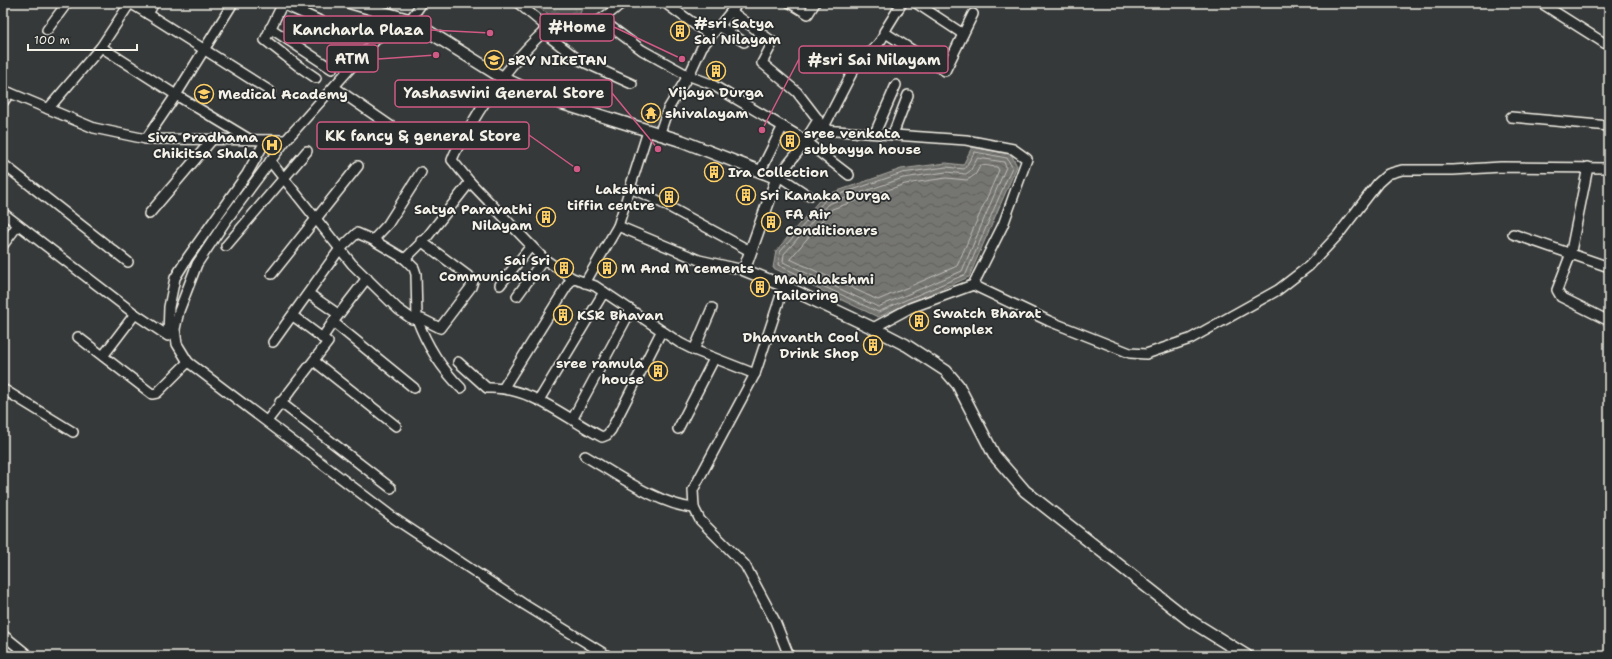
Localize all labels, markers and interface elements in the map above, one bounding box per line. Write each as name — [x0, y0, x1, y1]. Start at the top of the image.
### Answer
callout: #Home — [540, 14, 614, 41]
place label: #sri Satya Sai Nilayam — [694, 14, 781, 48]
callout: Kancharla Plaza — [284, 16, 431, 43]
text: #Home — [548, 17, 606, 37]
text: Kancharla Plaza — [292, 20, 424, 40]
building icon: #sri Satya Sai Nilayam — [669, 20, 691, 42]
scale bar — [28, 26, 137, 52]
text: 100 m — [34, 32, 70, 48]
callout: ATM — [327, 45, 378, 72]
callout: #sri Sai Nilayam — [799, 46, 948, 73]
text: ATM — [335, 49, 370, 69]
school or university icon: sRV NIKETAN — [483, 49, 505, 71]
text: #sri Sai Nilayam — [807, 50, 941, 70]
place label: sRV NIKETAN — [508, 51, 607, 69]
building icon: Vijaya Durga — [705, 60, 727, 82]
callout: Yashaswini General Store — [395, 80, 612, 107]
school or university icon: Medical Academy — [193, 83, 215, 105]
text: Yashaswini General Store — [404, 83, 604, 103]
place label: Vijaya Durga — [668, 83, 764, 101]
place label: Medical Academy — [218, 85, 348, 103]
temple icon: shivalayam — [640, 102, 662, 124]
place label: shivalayam — [665, 104, 749, 122]
callout: KK fancy & general Store — [317, 122, 529, 149]
place label: sree venkata subbayya house — [804, 124, 921, 158]
text: KK fancy & general Store — [325, 126, 521, 146]
place label: Siva Pradhama Chikitsa Shala — [148, 128, 258, 162]
building icon: sree venkata subbayya house — [779, 130, 801, 152]
hospital icon: Siva Pradhama Chikitsa Shala — [261, 134, 283, 156]
building icon: Ira Collection — [703, 161, 725, 183]
place label: Ira Collection — [728, 163, 829, 181]
place label: Lakshmi tiffin centre — [567, 180, 655, 214]
building icon: Sri Kanaka Durga — [735, 184, 757, 206]
building icon: Lakshmi tiffin centre — [658, 186, 680, 208]
place label: Sri Kanaka Durga — [760, 186, 890, 204]
place label: Satya Paravathi Nilayam — [414, 200, 532, 234]
place label: FA Air Conditioners — [785, 205, 878, 239]
building icon: Satya Paravathi Nilayam — [535, 206, 557, 228]
building icon: FA Air Conditioners — [760, 211, 782, 233]
place label: Sai Sri Communication — [439, 251, 550, 285]
building icon: Sai Sri Communication — [553, 257, 575, 279]
building icon: M And M cements — [596, 257, 618, 279]
place label: M And M cements — [621, 259, 754, 277]
place label: Mahalakshmi Tailoring — [774, 270, 874, 304]
building icon: Mahalakshmi Tailoring — [749, 276, 771, 298]
building icon: KSR Bhavan — [552, 304, 574, 326]
place label: Swatch Bharat Complex — [933, 304, 1041, 338]
place label: KSR Bhavan — [577, 306, 663, 324]
building icon: Swatch Bharat Complex — [908, 310, 930, 332]
place label: Dhanvanth Cool Drink Shop — [742, 328, 859, 362]
building icon: Dhanvanth Cool Drink Shop — [862, 334, 884, 356]
place label: sree ramula house — [556, 354, 644, 388]
building icon: sree ramula house — [647, 360, 669, 382]

